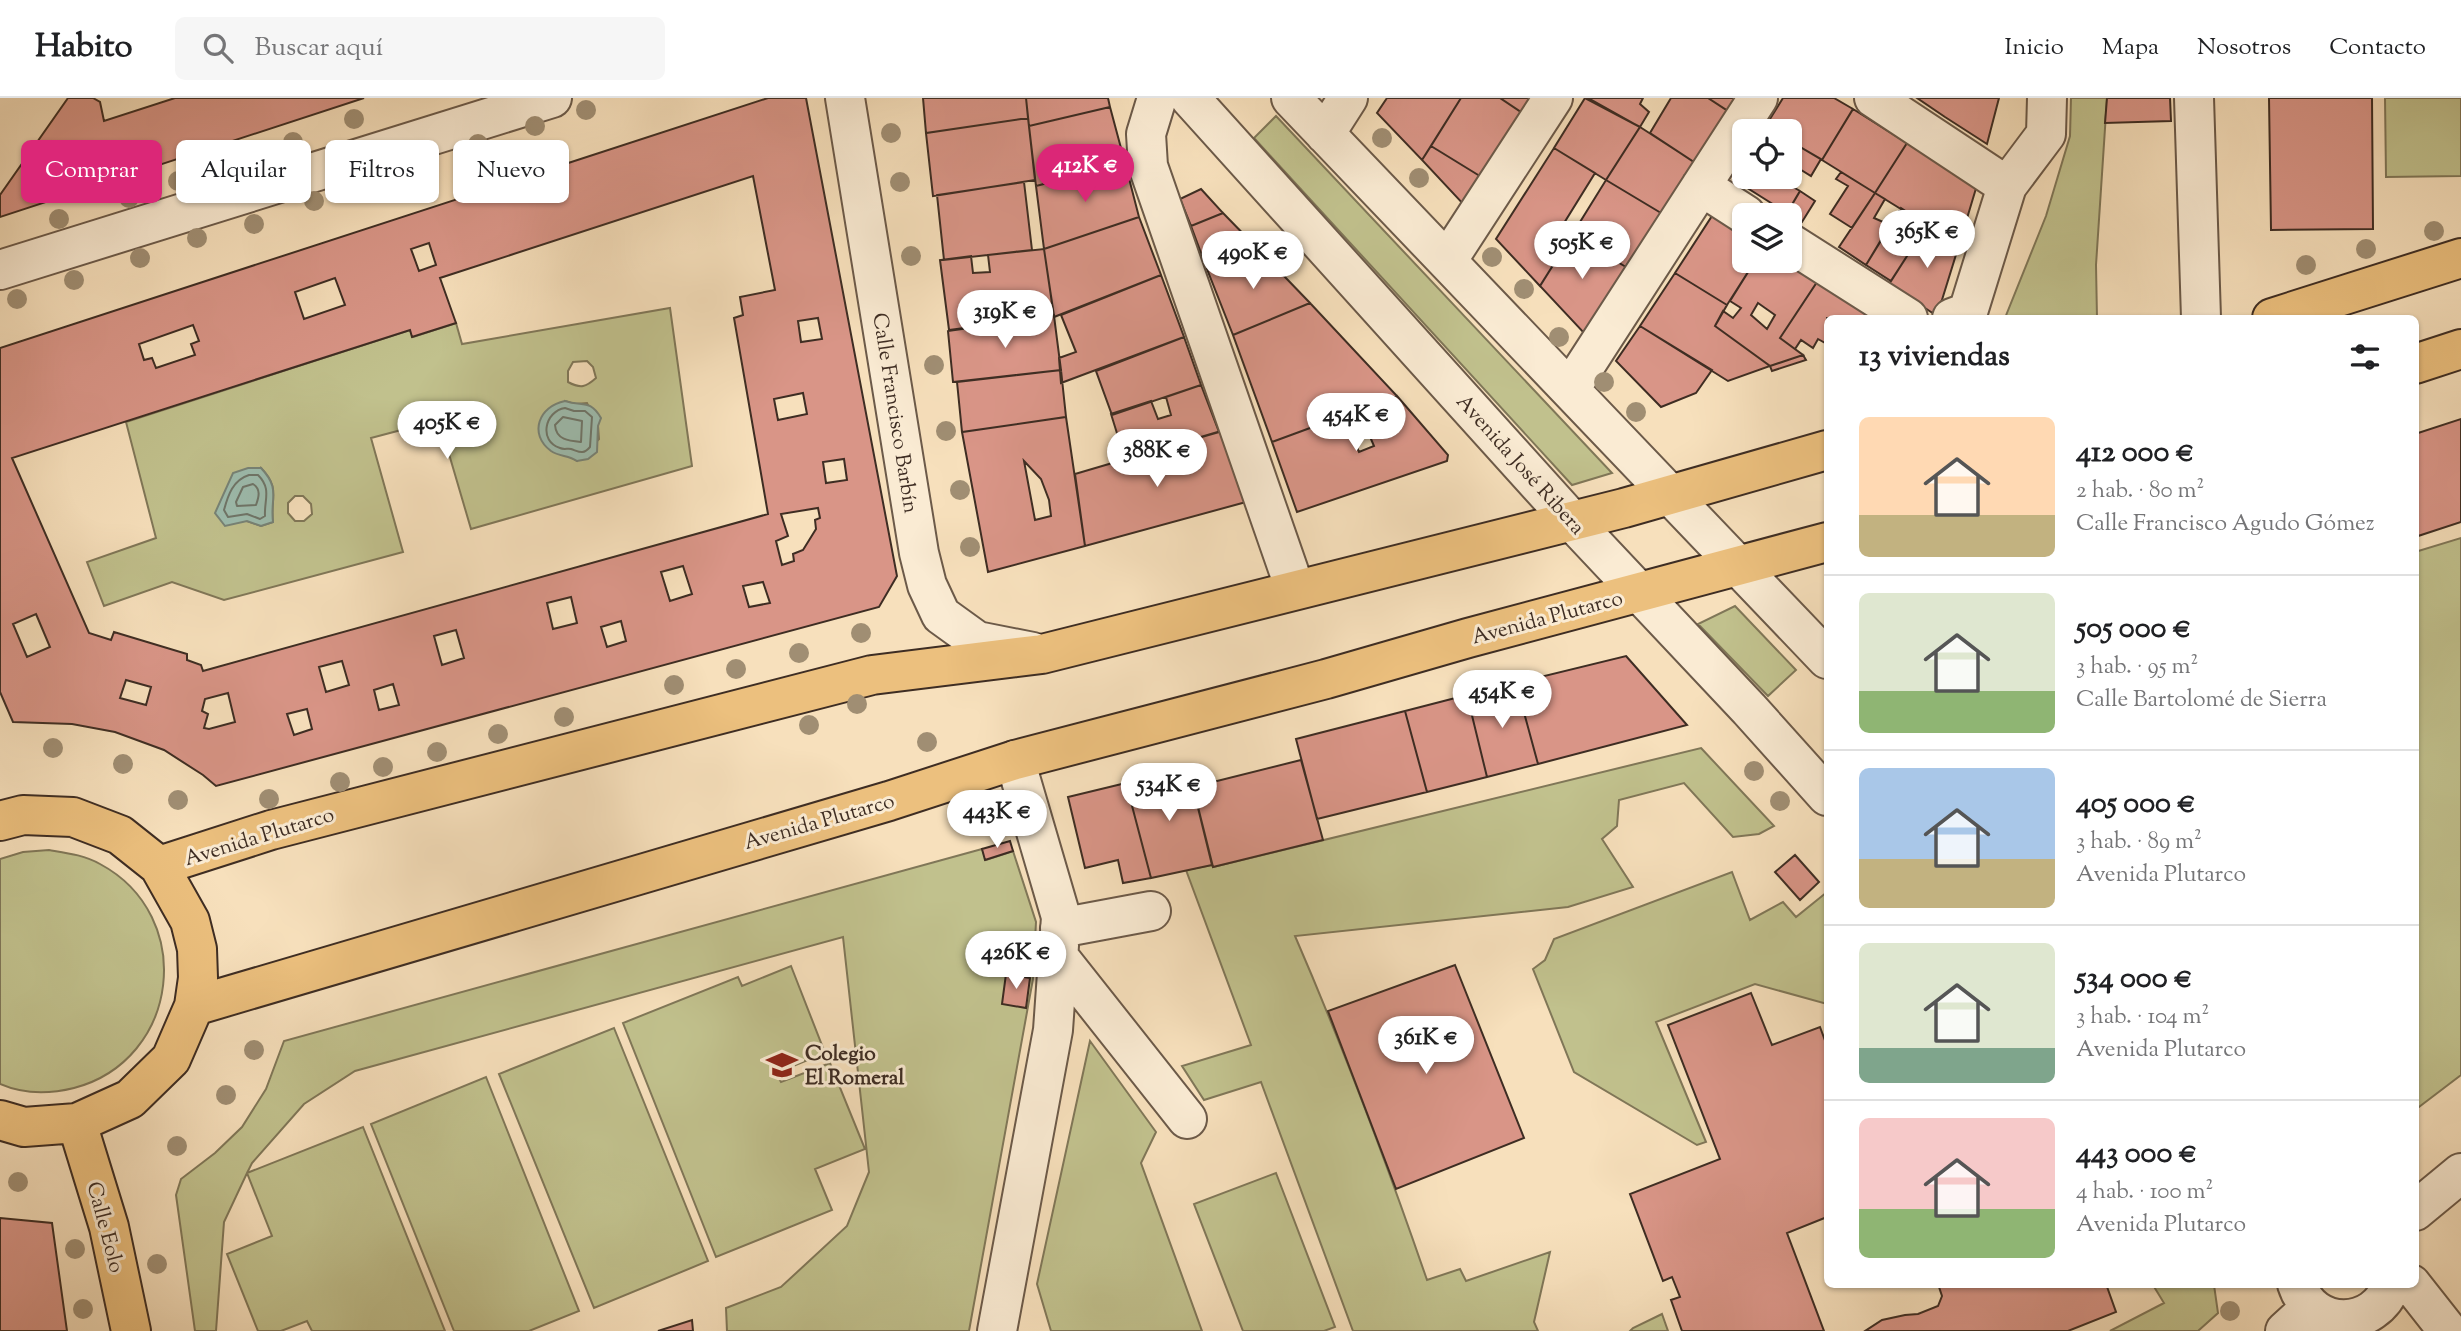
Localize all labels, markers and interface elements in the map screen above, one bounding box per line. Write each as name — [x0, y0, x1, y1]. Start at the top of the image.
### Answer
search box — [175, 17, 665, 80]
text: Habito — [35, 24, 133, 72]
icon: search — [199, 29, 237, 67]
text: Buscar aquí — [255, 30, 383, 67]
text: Inicio — [2004, 31, 2064, 65]
text: Mapa — [2102, 31, 2159, 65]
text: Nosotros — [2197, 31, 2291, 65]
text: Contacto — [2329, 31, 2426, 65]
map controls — [1732, 119, 1802, 273]
button: locate — [1732, 119, 1802, 189]
chip: Comprar — [21, 140, 162, 203]
chip: Alquilar — [176, 140, 311, 203]
chip: Filtros — [325, 140, 439, 203]
chip: Nuevo — [453, 140, 569, 203]
pin: 412K € — [1028, 144, 1142, 204]
text: 412K € — [1052, 150, 1118, 183]
button: layers — [1732, 203, 1802, 273]
pin: 365K € — [1870, 211, 1984, 270]
text: 365K € — [1895, 216, 1959, 249]
pin: 505K € — [1525, 222, 1639, 281]
text: 505K € — [1550, 227, 1614, 260]
pin: 490K € — [1196, 232, 1310, 291]
text: 490K € — [1218, 237, 1288, 270]
pin: 319K € — [948, 290, 1062, 350]
text: 319K € — [973, 296, 1037, 329]
street label: Calle Francisco Barbín — [863, 311, 925, 516]
text: 13 viviendas — [1859, 336, 2010, 379]
icon: filters — [2346, 338, 2384, 376]
street label: Avenida José Ribera — [1448, 388, 1591, 543]
pin: 454K € — [1299, 394, 1413, 453]
text: 454K € — [1323, 399, 1389, 432]
pin: 405K € — [390, 402, 504, 461]
text: 405K € — [413, 407, 481, 440]
pin: 388K € — [1100, 430, 1214, 489]
text: 412 000 € — [2076, 432, 2194, 475]
text: 388K € — [1123, 435, 1191, 468]
icon: home — [1915, 445, 1999, 529]
text: 2 hab. · 80 m² — [2076, 475, 2204, 508]
text: Calle Francisco Agudo Gómez — [2076, 508, 2374, 541]
street label: Avenida Plutarco — [1469, 584, 1626, 654]
text: 505 000 € — [2076, 608, 2191, 651]
icon: home — [1915, 621, 1999, 705]
text: 3 hab. · 95 m² — [2076, 651, 2198, 684]
pin: 454K € — [1445, 670, 1559, 730]
text: 454K € — [1469, 676, 1535, 709]
text: Calle Bartolomé de Sierra — [2076, 684, 2327, 717]
pin: 534K € — [1112, 764, 1226, 823]
text: 534K € — [1137, 769, 1201, 802]
text: 405 000 € — [2076, 783, 2196, 826]
street label: Avenida Plutarco — [741, 787, 898, 859]
pin: 443K € — [940, 790, 1054, 850]
text: 443K € — [963, 796, 1031, 829]
icon: home — [1915, 796, 1999, 880]
street label: Avenida Plutarco — [181, 801, 338, 875]
text: 3 hab. · 89 m² — [2076, 826, 2202, 859]
text: Avenida Plutarco — [2076, 859, 2246, 892]
pin: 426K € — [959, 932, 1073, 991]
text: 426K € — [981, 937, 1051, 970]
text: 534 000 € — [2076, 958, 2192, 1001]
icon: home — [1915, 971, 1999, 1055]
text: 3 hab. · 104 m² — [2076, 1001, 2209, 1034]
pin: 361K € — [1369, 1016, 1483, 1076]
text: 361K € — [1394, 1022, 1458, 1055]
text: Avenida Plutarco — [2076, 1034, 2246, 1067]
place label: Colegio El Romeral — [805, 1040, 904, 1094]
school or university icon: Colegio El Romeral — [765, 1048, 799, 1082]
text: 443 000 € — [2076, 1133, 2197, 1176]
icon: home — [1915, 1146, 1999, 1230]
text: 4 hab. · 100 m² — [2076, 1176, 2213, 1209]
street label: Calle Eolo — [78, 1179, 131, 1276]
text: Avenida Plutarco — [2076, 1209, 2246, 1242]

